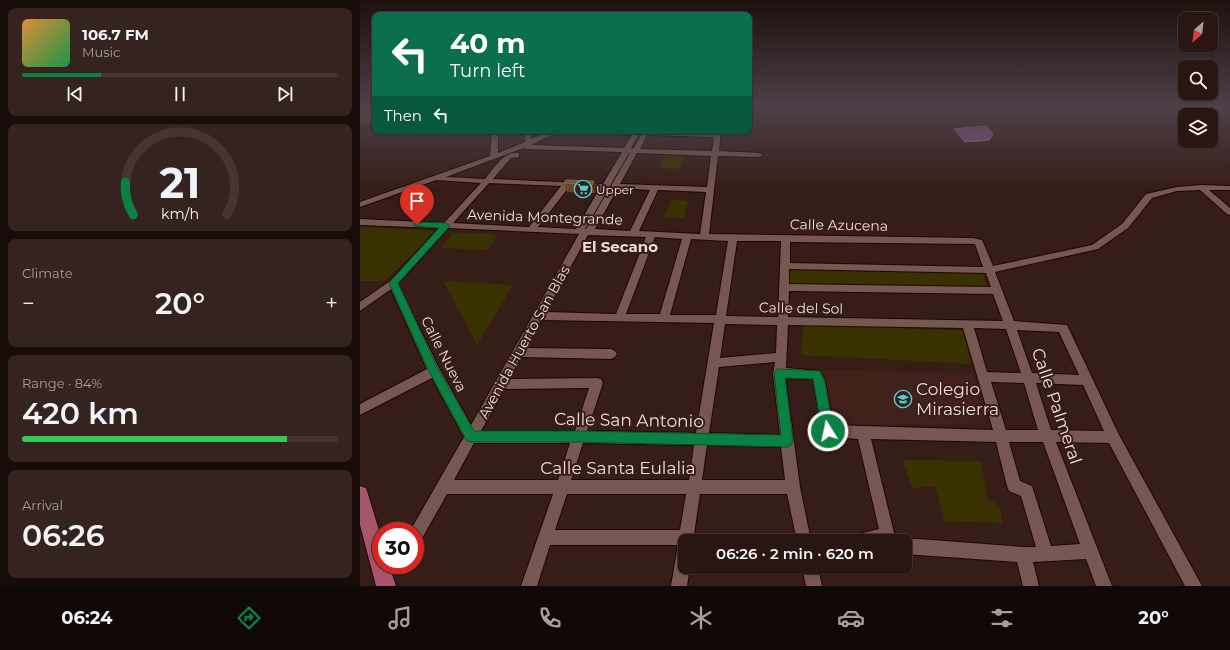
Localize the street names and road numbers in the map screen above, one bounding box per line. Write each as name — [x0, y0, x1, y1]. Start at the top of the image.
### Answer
street label: Avenida Montegrande — [467, 205, 623, 229]
street label: Calle Azucena — [790, 215, 888, 235]
street label: Avenida Huerto San Blas — [474, 262, 574, 422]
street label: Calle del Sol — [759, 298, 843, 318]
street label: Calle Nueva — [417, 313, 471, 395]
street label: Calle Palmeral — [1028, 345, 1086, 467]
street label: Calle San Antonio — [554, 409, 704, 431]
street label: Calle Santa Eulalia — [540, 458, 696, 478]

